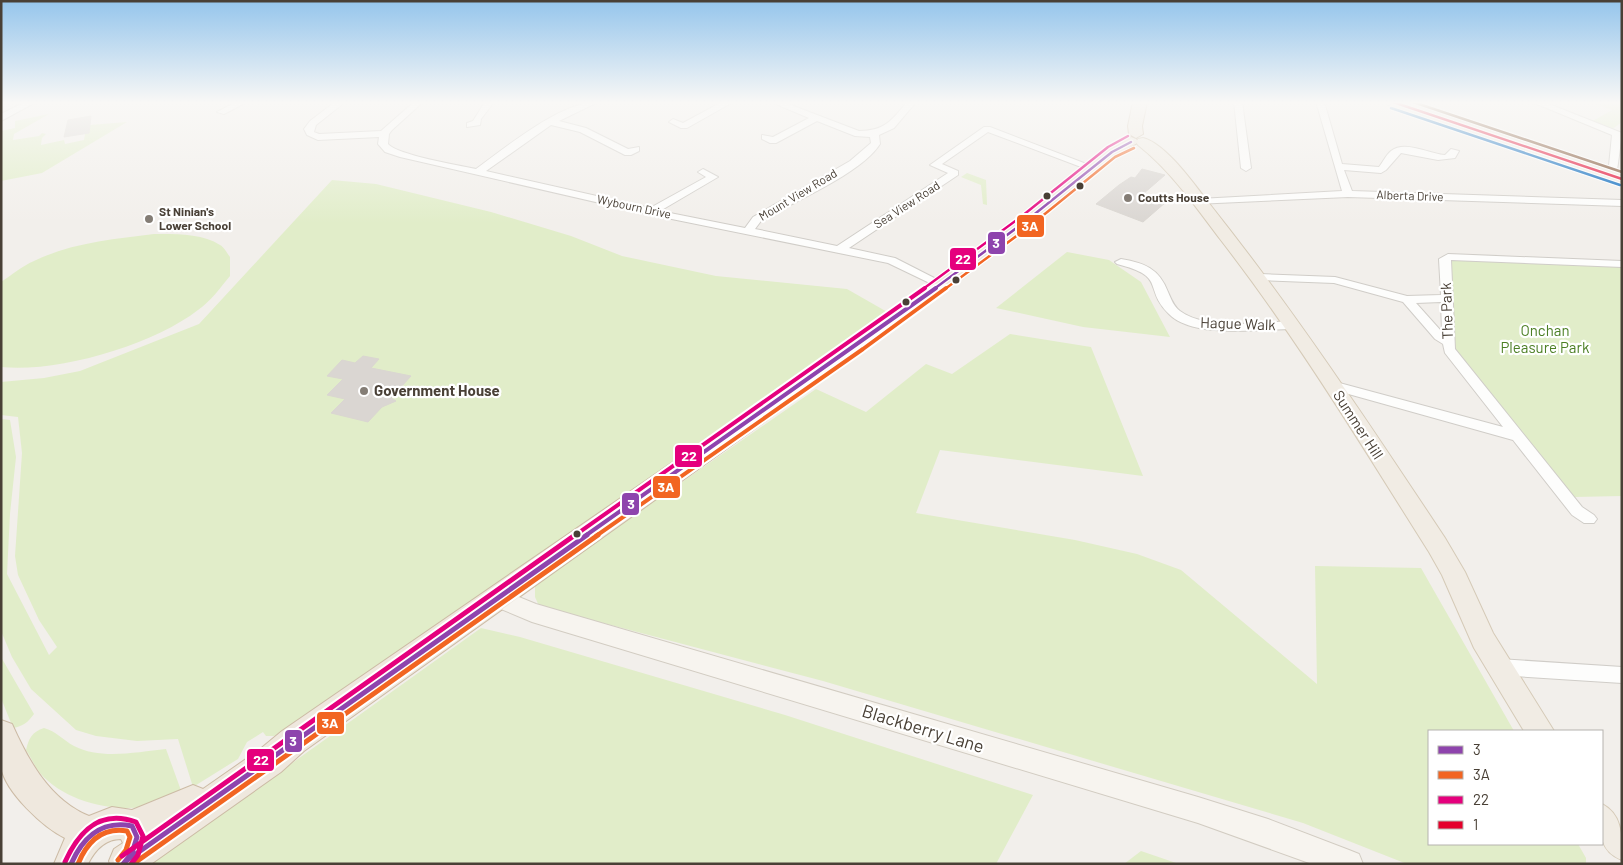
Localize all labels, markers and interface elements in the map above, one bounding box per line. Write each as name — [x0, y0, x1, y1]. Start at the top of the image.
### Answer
street label: Mount View Road — [756, 165, 839, 223]
street label: Sea View Road — [871, 178, 942, 231]
unlabelled marker — [1075, 181, 1085, 191]
street label: Alberta Drive — [1376, 187, 1444, 203]
place label: Coutts House — [1138, 190, 1210, 204]
street label: Wybourn Drive — [596, 191, 673, 221]
unlabelled marker — [1042, 191, 1052, 201]
marker: Coutts House — [1122, 192, 1134, 204]
place label: St Ninian's Lower School — [159, 204, 231, 232]
marker: St Ninian's Lower School — [143, 213, 155, 225]
line badge: 3A — [1016, 214, 1045, 238]
text: 3A — [1022, 217, 1039, 234]
line badge: 3 — [987, 231, 1006, 255]
text: 3 — [992, 234, 1000, 251]
line badge: 22 — [949, 247, 977, 271]
text: 22 — [955, 250, 971, 267]
unlabelled marker — [951, 275, 961, 285]
street label: The Park — [1436, 282, 1456, 340]
unlabelled marker — [901, 297, 911, 307]
street label: Hague Walk — [1200, 313, 1277, 333]
park label: Onchan Pleasure Park — [1500, 321, 1590, 356]
place label: Government House — [374, 381, 500, 399]
marker: Government House — [358, 385, 370, 397]
street label: Summer Hill — [1330, 387, 1388, 462]
line badge: 22 — [674, 444, 703, 468]
text: 22 — [681, 447, 697, 464]
line badge: 3A — [652, 475, 681, 499]
text: 3A — [658, 478, 675, 495]
line badge: 3 — [621, 492, 640, 516]
text: 3 — [627, 495, 635, 512]
unlabelled marker — [572, 529, 582, 539]
street label: Blackberry Lane — [860, 699, 987, 757]
line badge: 3A — [316, 711, 345, 735]
text: 3A — [322, 714, 339, 731]
line badge: 3 — [284, 729, 303, 753]
legend — [1428, 730, 1603, 845]
text: 3 — [289, 732, 297, 749]
text: 3 — [1473, 740, 1481, 758]
line badge: 22 — [246, 748, 275, 772]
text: 22 — [253, 751, 269, 768]
text: 3A — [1473, 765, 1490, 783]
text: 22 — [1473, 790, 1489, 808]
text: 1 — [1473, 815, 1478, 833]

